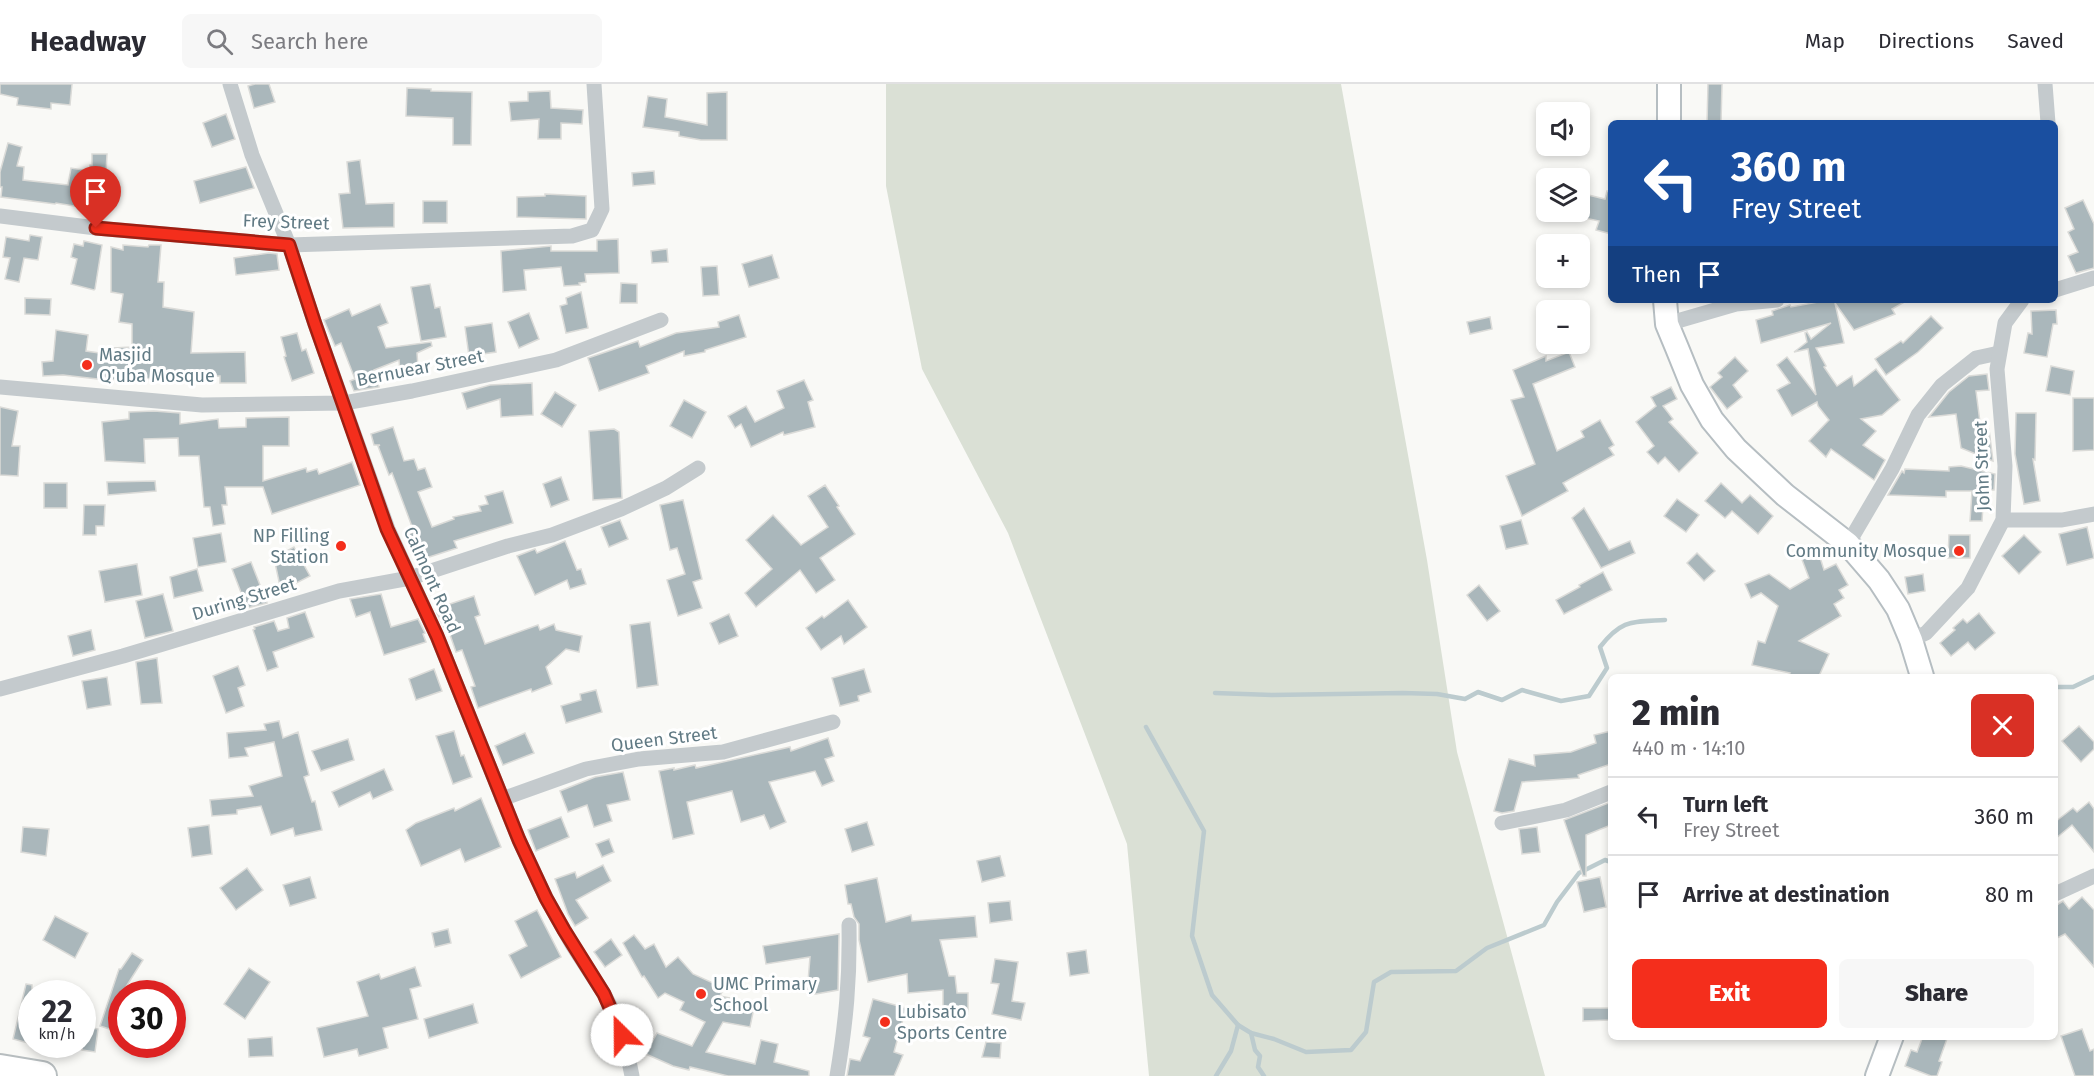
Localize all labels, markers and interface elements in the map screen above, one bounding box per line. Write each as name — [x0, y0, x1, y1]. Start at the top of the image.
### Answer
search box — [182, 14, 602, 68]
text: Headway — [30, 25, 146, 58]
icon: search — [203, 25, 236, 58]
text: Search here — [251, 28, 369, 55]
text: Map — [1805, 28, 1845, 54]
text: Directions — [1878, 28, 1974, 54]
text: Saved — [2007, 28, 2064, 54]
map controls — [1536, 102, 1590, 354]
button: sound — [1536, 102, 1590, 156]
text: 360 m — [1731, 142, 1847, 192]
icon: left — [1632, 144, 1710, 222]
pin — [70, 166, 121, 228]
button: layers — [1536, 168, 1590, 222]
icon: arrive — [79, 175, 112, 208]
text: Frey Street — [1731, 193, 1861, 225]
street label: Frey Street — [242, 209, 330, 235]
button: + — [1536, 234, 1590, 288]
icon: arrive — [1693, 258, 1726, 291]
text: Then — [1632, 261, 1681, 288]
button: − — [1536, 300, 1590, 354]
place label: Masjid Q'uba Mosque — [99, 344, 215, 387]
street label: Bernuear Street — [355, 345, 486, 391]
marker: Masjid Q'uba Mosque — [80, 358, 94, 372]
street label: John Street — [1969, 420, 1995, 512]
street label: Calmont Road — [399, 523, 465, 637]
place label: NP Filling Station — [253, 525, 330, 568]
marker: NP Filling Station — [334, 539, 348, 553]
place label: Community Mosque — [1786, 540, 1947, 562]
marker: Community Mosque — [1952, 544, 1966, 558]
street label: During Street — [189, 573, 299, 625]
text: 2 min — [1632, 691, 1720, 735]
button: close — [1971, 694, 2034, 757]
street label: Queen Street — [610, 722, 719, 756]
text: 440 m · 14:10 — [1632, 736, 1745, 760]
text: Turn left — [1683, 791, 1768, 818]
icon: left — [1632, 800, 1665, 833]
text: 360 m — [1974, 803, 2034, 830]
text: Frey Street — [1683, 818, 1779, 842]
icon: arrive — [1632, 878, 1665, 911]
text: Arrive at destination — [1683, 881, 1890, 908]
text: 80 m — [1985, 881, 2034, 908]
button: Exit — [1632, 959, 1827, 1028]
button: Share — [1839, 959, 2034, 1028]
place label: UMC Primary School — [713, 973, 817, 1016]
speed limit sign: 30 — [108, 980, 186, 1058]
marker: UMC Primary School — [694, 987, 708, 1001]
text: 22 — [41, 994, 73, 1030]
place label: Lubisato Sports Centre — [897, 1001, 1007, 1044]
position arrow — [590, 1003, 654, 1067]
marker: Lubisato Sports Centre — [878, 1015, 892, 1029]
text: km/h — [38, 1025, 76, 1043]

